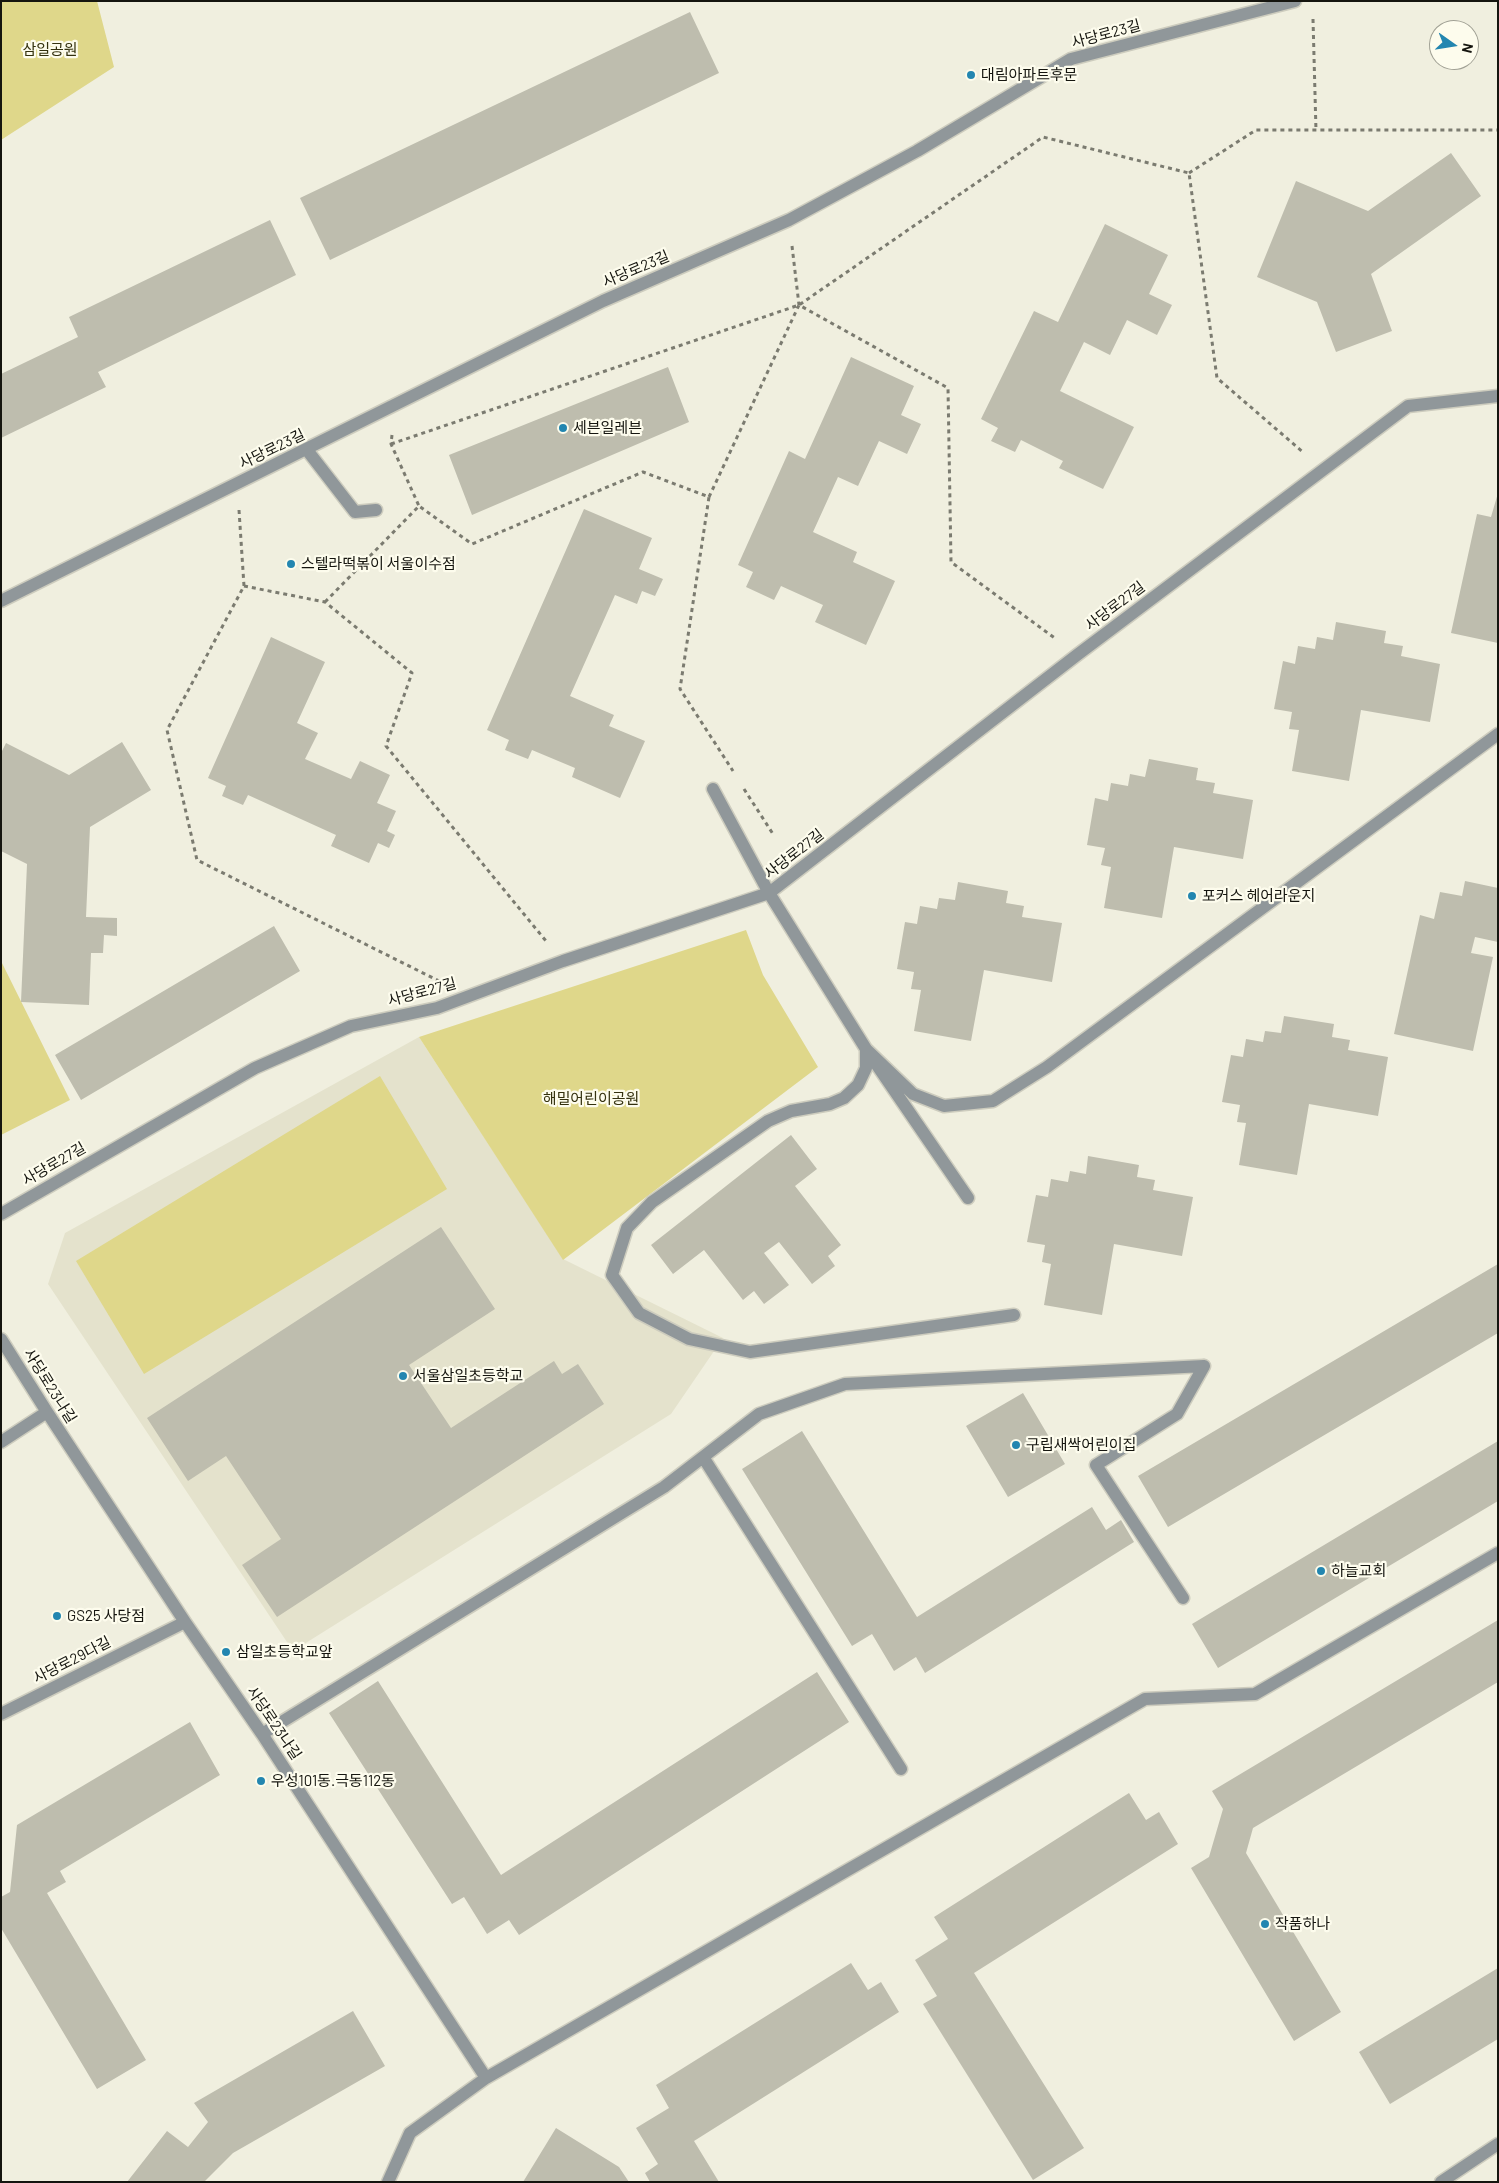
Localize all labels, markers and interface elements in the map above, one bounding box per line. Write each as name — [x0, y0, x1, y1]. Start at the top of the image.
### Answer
street label: 사당로23길 — [1069, 16, 1143, 52]
north arrow — [1429, 20, 1479, 70]
park label: 삼일공원 — [22, 41, 78, 59]
text: N — [1459, 42, 1477, 55]
place label: 대림아파트후문 — [981, 66, 1078, 84]
marker: 대림아파트후문 — [965, 69, 977, 81]
street label: 사당로23길 — [600, 247, 672, 291]
place label: 세븐일레븐 — [573, 419, 642, 437]
marker: 세븐일레븐 — [557, 422, 569, 434]
street label: 사당로23길 — [236, 425, 308, 473]
place label: 스텔라떡볶이 서울이수점 — [301, 555, 456, 573]
marker: 스텔라떡볶이 서울이수점 — [285, 558, 297, 570]
street label: 사당로27길 — [1081, 578, 1149, 634]
street label: 사당로27길 — [761, 825, 827, 883]
place label: 포커스 헤어라운지 — [1202, 887, 1315, 905]
marker: 포커스 헤어라운지 — [1186, 890, 1198, 902]
street label: 사당로27길 — [386, 974, 458, 1010]
park label: 해밀어린이공원 — [543, 1090, 639, 1108]
street label: 사당로27길 — [19, 1139, 89, 1189]
street label: 사당로23나길 — [20, 1345, 80, 1427]
place label: 서울삼일초등학교 — [413, 1367, 523, 1385]
marker: 서울삼일초등학교 — [397, 1370, 409, 1382]
place label: 구립새싹어린이집 — [1026, 1436, 1136, 1454]
marker: 구립새싹어린이집 — [1010, 1439, 1022, 1451]
place label: 하늘교회 — [1331, 1562, 1386, 1580]
marker: 하늘교회 — [1315, 1565, 1327, 1577]
place label: GS25 사당점 — [67, 1607, 145, 1625]
marker: GS25 사당점 — [51, 1610, 63, 1622]
street label: 사당로29다길 — [30, 1633, 114, 1687]
place label: 삼일초등학교앞 — [236, 1643, 333, 1661]
marker: 삼일초등학교앞 — [220, 1646, 232, 1658]
street label: 사당로23나길 — [243, 1683, 305, 1763]
place label: 우성101동.극동112동 — [271, 1772, 395, 1790]
marker: 우성101동.극동112동 — [255, 1775, 267, 1787]
place label: 작품하나 — [1275, 1915, 1330, 1933]
marker: 작품하나 — [1259, 1918, 1271, 1930]

